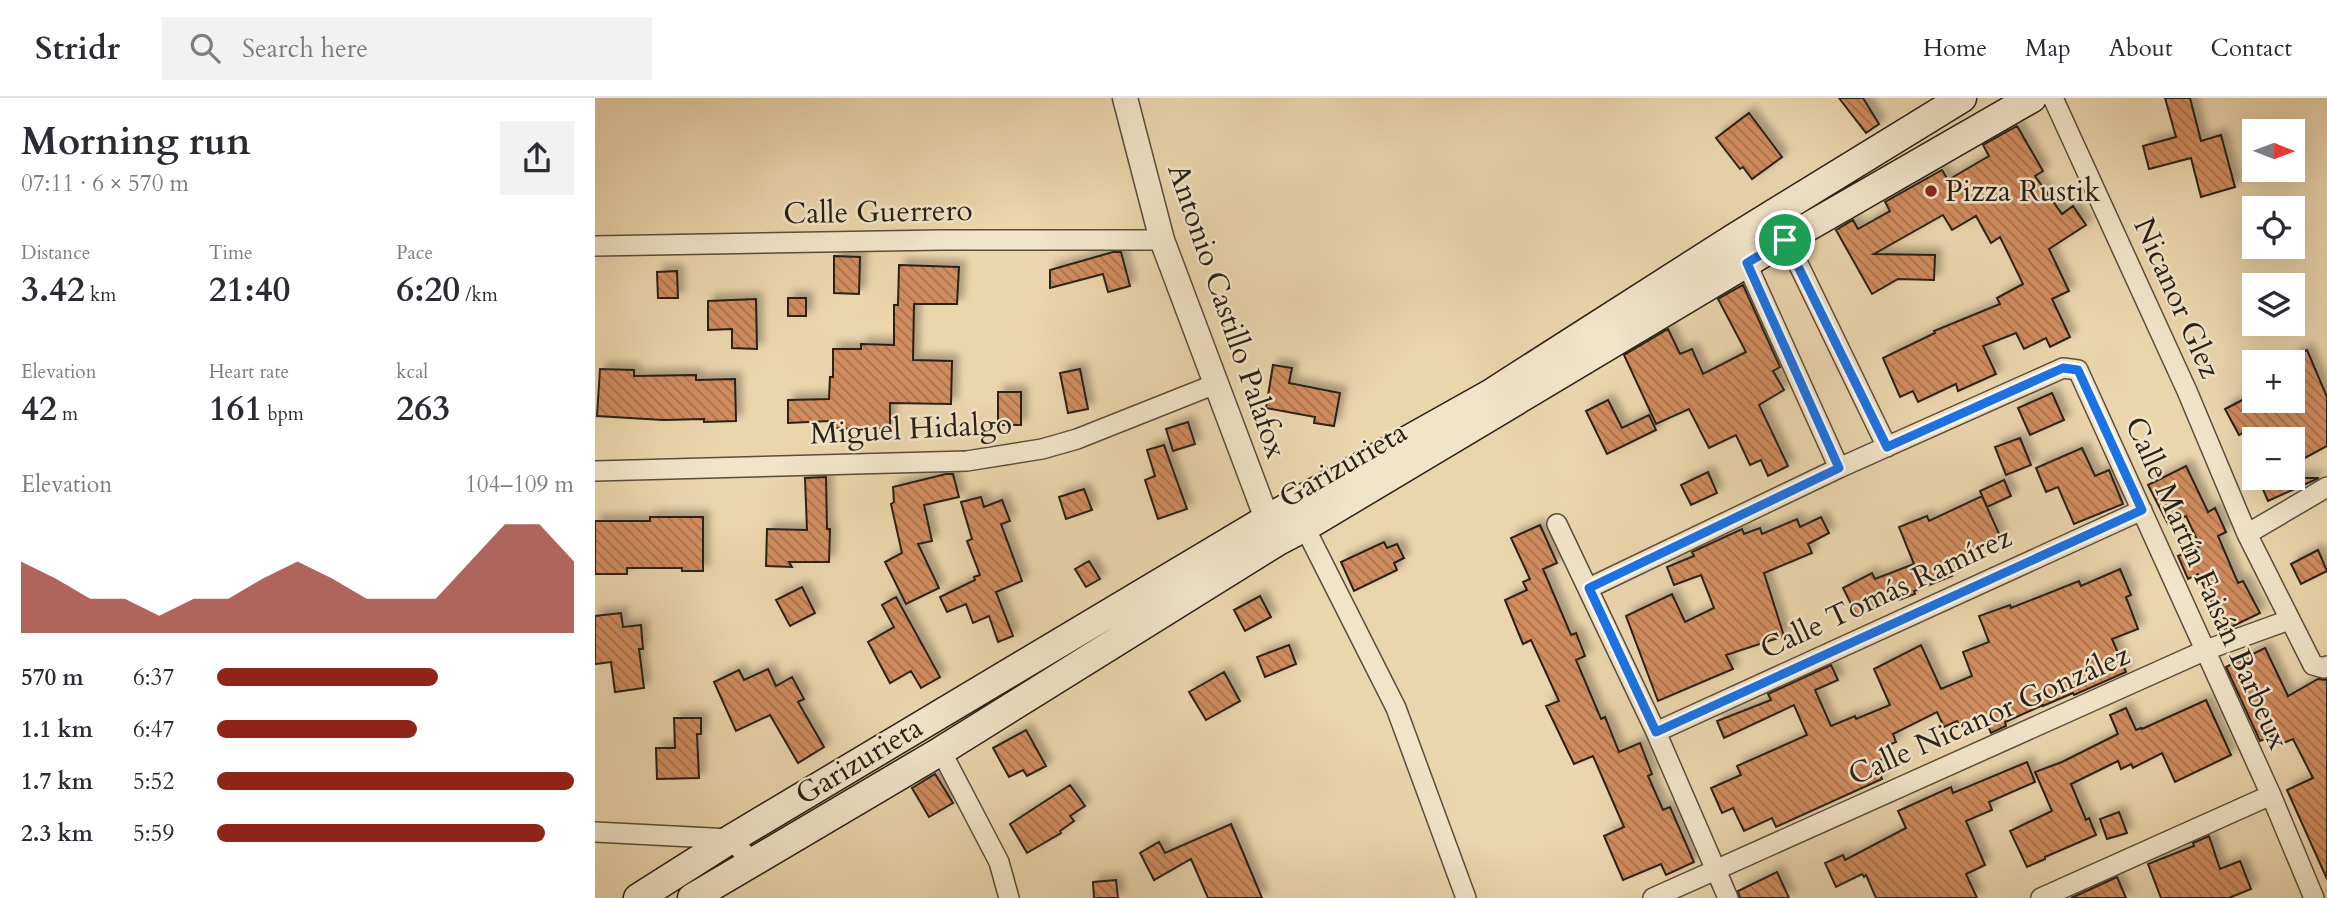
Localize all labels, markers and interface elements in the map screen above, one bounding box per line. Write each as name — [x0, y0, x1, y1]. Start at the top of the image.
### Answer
search box — [162, 17, 652, 80]
text: Stridr — [35, 26, 120, 71]
icon: search — [186, 29, 224, 67]
text: Search here — [242, 31, 368, 66]
text: Home — [1923, 32, 1987, 65]
text: Map — [2025, 32, 2071, 65]
text: About — [2109, 32, 2173, 65]
text: Contact — [2211, 32, 2292, 65]
text: Morning run — [21, 116, 251, 168]
north arrow — [2242, 119, 2305, 182]
map controls — [2242, 119, 2305, 490]
button: share — [500, 121, 574, 195]
street label: Antonio Castillo Palafox — [1157, 158, 1297, 464]
text: 07:11 · 6 × 570 m — [21, 168, 189, 199]
place label: Pizza Rustik — [1945, 171, 2100, 212]
marker: Pizza Rustik — [1923, 183, 1939, 199]
street label: Calle Guerrero — [783, 190, 973, 234]
button: locate — [2242, 196, 2305, 259]
pin — [1755, 210, 1815, 270]
street label: Nicanor Glez — [2123, 211, 2231, 385]
icon: arrive — [1766, 221, 1804, 259]
text: Distance — [21, 240, 90, 266]
text: Time — [209, 240, 253, 266]
text: Pace — [396, 240, 433, 266]
text: 3.42 — [21, 266, 85, 314]
text: 21:40 — [209, 266, 291, 314]
text: 6:20 — [396, 266, 460, 314]
button: layers — [2242, 273, 2305, 336]
text: km — [85, 282, 116, 308]
text: /km — [460, 282, 498, 308]
button: + — [2242, 350, 2305, 413]
text: Elevation — [21, 359, 96, 385]
text: Heart rate — [209, 359, 289, 385]
text: kcal — [396, 359, 428, 385]
text: 42 — [21, 385, 57, 433]
text: 161 — [209, 385, 262, 433]
text: 263 — [396, 385, 450, 433]
text: m — [57, 401, 78, 427]
text: bpm — [262, 401, 304, 427]
street label: Miguel Hidalgo — [809, 403, 1013, 455]
street label: Calle Martín Faisán Barbeux — [2115, 410, 2299, 756]
street label: Garizurieta — [1272, 412, 1415, 518]
button: − — [2242, 427, 2305, 490]
text: Elevation — [21, 469, 112, 500]
text: 104–109 m — [465, 469, 574, 500]
street label: Calle Tomás Ramírez — [1754, 516, 2019, 669]
street label: Calle Nicanor González — [1842, 634, 2137, 796]
text: 570 m — [21, 662, 84, 693]
text: 6:37 — [133, 662, 174, 693]
street label: Garizurieta — [788, 707, 930, 815]
text: 1.1 km — [21, 714, 93, 745]
text: 6:47 — [133, 714, 174, 745]
text: 1.7 km — [21, 766, 93, 797]
text: 5:52 — [133, 766, 174, 797]
text: 2.3 km — [21, 818, 93, 849]
text: 5:59 — [133, 818, 174, 849]

